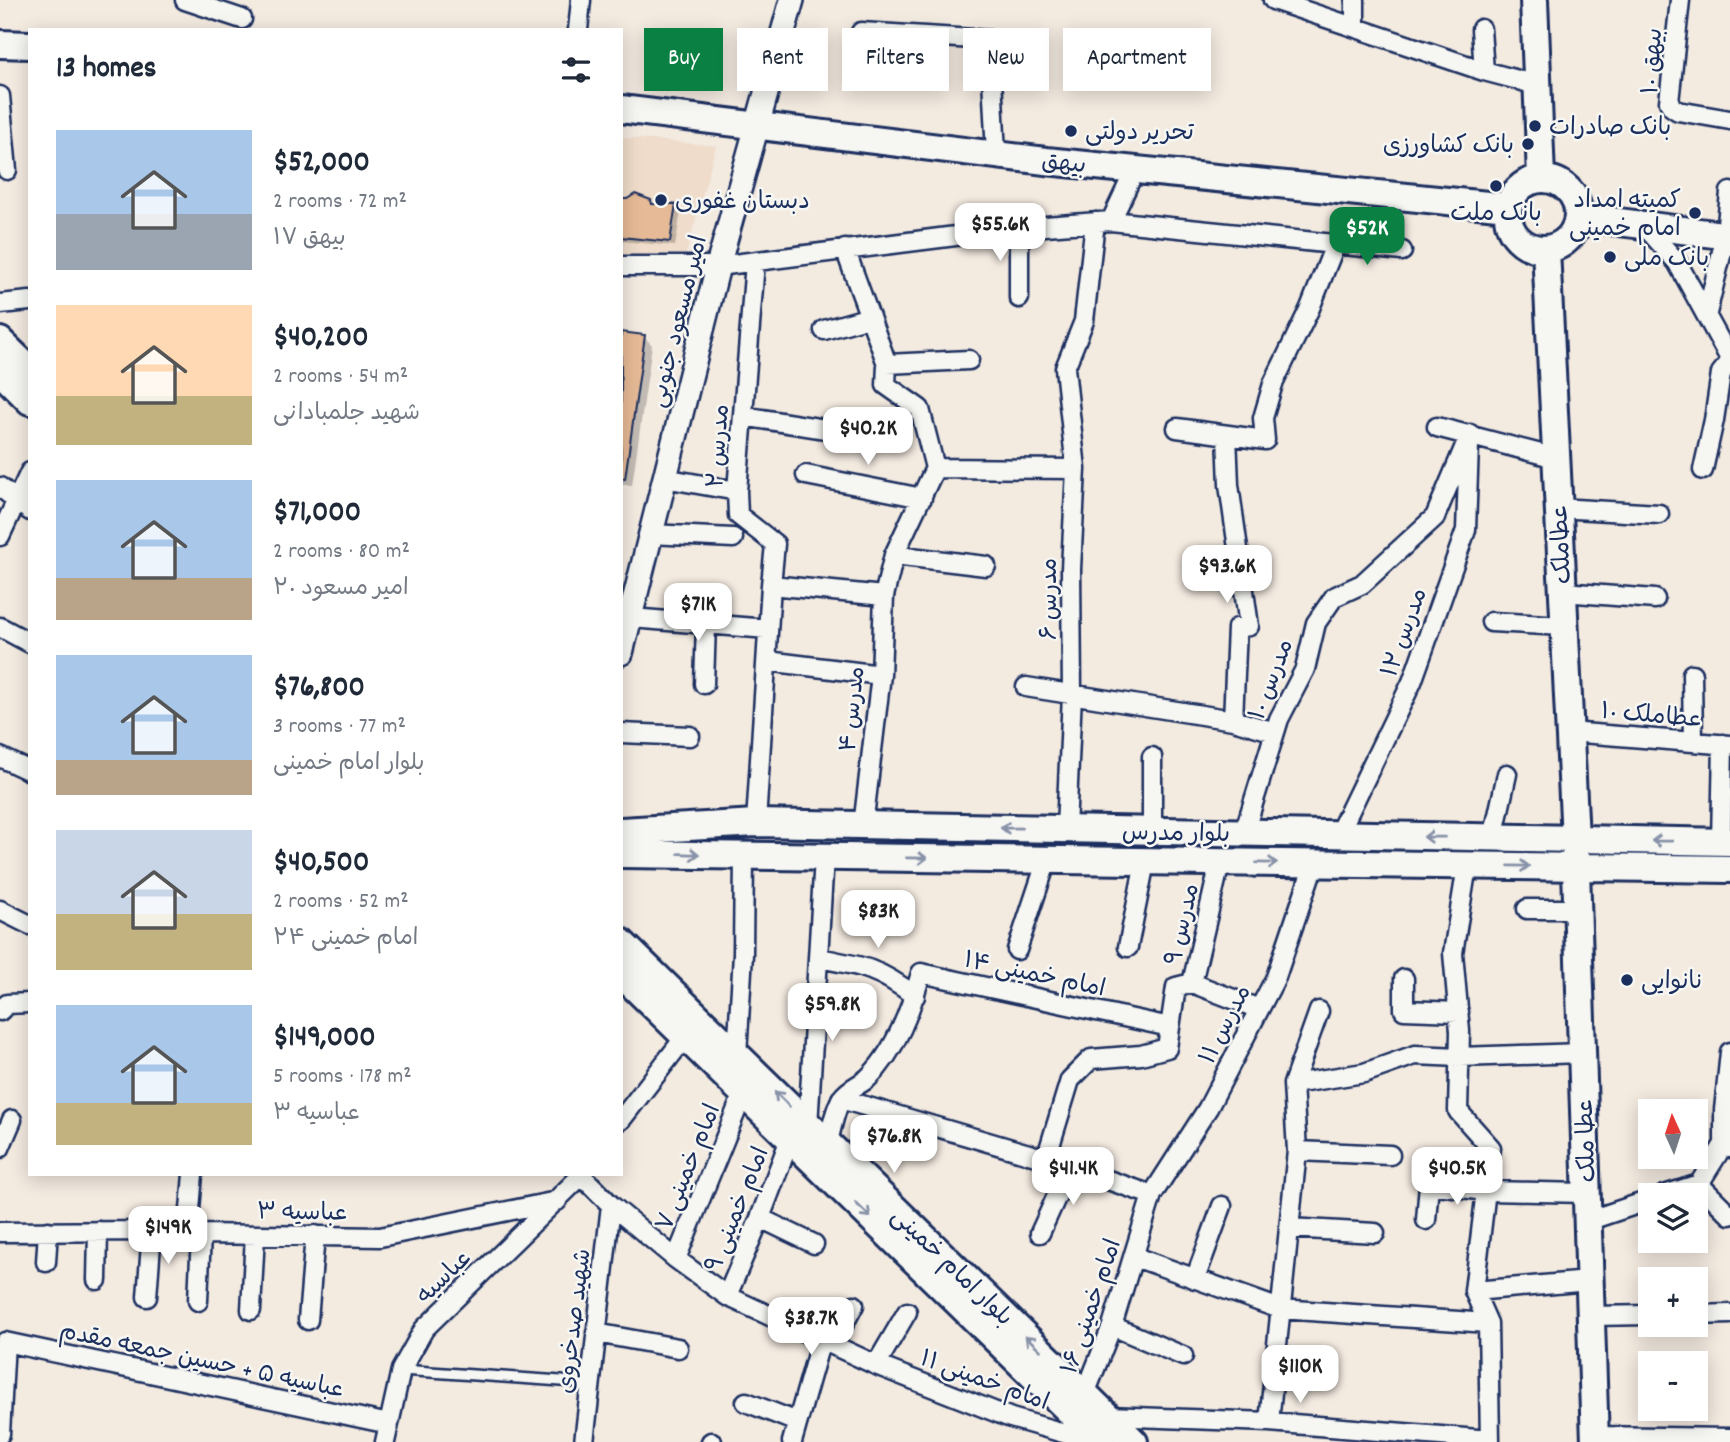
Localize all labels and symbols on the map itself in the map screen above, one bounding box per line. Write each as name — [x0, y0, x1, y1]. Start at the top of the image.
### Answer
street label: بیهق ۱۰ — [1635, 27, 1673, 96]
place label: بانک صادرات — [1549, 112, 1671, 146]
place label: تحریر دولتی — [1085, 117, 1195, 151]
marker: بانک صادرات — [1527, 118, 1543, 134]
marker: تحریر دولتی — [1063, 123, 1079, 139]
place label: بانک کشاورزی — [1383, 130, 1514, 164]
marker: بانک کشاورزی — [1520, 136, 1536, 152]
street label: بیهق — [1040, 146, 1088, 184]
marker: بانک ملت — [1488, 178, 1504, 194]
place label: کمیته امداد امام خمینی — [1569, 185, 1681, 247]
place label: دبستان غفوری — [675, 186, 810, 220]
marker: دبستان غفوری — [653, 192, 669, 208]
place label: بانک ملت — [1450, 198, 1542, 232]
pin: $55.6K — [943, 204, 1057, 263]
marker: کمیته امداد امام خمینی — [1687, 205, 1703, 221]
pin: $52K — [1326, 208, 1408, 267]
street label: امیر مسعود جنوبی — [642, 232, 718, 411]
place label: بانک ملی — [1624, 243, 1709, 277]
marker: بانک ملی — [1602, 249, 1618, 265]
street label: مدرس ۲ — [700, 403, 740, 489]
pin: $40.2K — [811, 407, 925, 467]
street label: عطاملک — [1544, 503, 1582, 585]
pin: $93.6K — [1170, 546, 1284, 605]
street label: مدرس ۶ — [1034, 558, 1068, 640]
pin: $71K — [657, 584, 739, 643]
street label: مدرس ۱۲ — [1374, 584, 1438, 682]
street label: مدرس ۱۰ — [1242, 635, 1304, 726]
street label: مدرس ۴ — [833, 665, 875, 754]
street label: عطاملک ۱۰ — [1599, 696, 1704, 738]
street label: بلوار مدرس — [1121, 817, 1230, 853]
one-way arrow — [1000, 822, 1023, 835]
one-way arrow — [1423, 830, 1446, 843]
one-way arrow — [1651, 834, 1674, 848]
one-way arrow — [678, 848, 701, 861]
one-way arrow — [905, 852, 928, 865]
one-way arrow — [1255, 856, 1278, 870]
one-way arrow — [1507, 860, 1530, 873]
street label: مدرس ۹ — [1158, 880, 1210, 969]
pin: $83K — [837, 890, 919, 950]
street label: امام خمینی ۱۴ — [960, 944, 1108, 1008]
place label: نانوایی — [1641, 966, 1703, 1000]
marker: نانوایی — [1619, 972, 1635, 988]
street label: مدرس ۱۱ — [1192, 980, 1261, 1071]
pin: $59.8K — [775, 984, 889, 1043]
one-way arrow — [773, 1091, 790, 1108]
street label: امام خمینی ۷ — [649, 1099, 731, 1237]
street label: عطا ملک — [1570, 1099, 1606, 1183]
north arrow — [1638, 1099, 1708, 1169]
pin: $76.8K — [837, 1116, 951, 1175]
street label: امام خمینی ۹ — [698, 1142, 779, 1278]
pin: $41.4K — [1016, 1148, 1130, 1207]
pin: $40.5K — [1400, 1148, 1514, 1207]
street label: عباسیه ۳ — [256, 1196, 347, 1232]
one-way arrow — [854, 1201, 871, 1218]
street label: بلوار امام خمینی — [882, 1201, 1020, 1335]
pin: $149K — [119, 1206, 217, 1266]
street label: امام خمینی ۱۶ — [1054, 1235, 1132, 1379]
street label: عباسیه — [410, 1243, 480, 1313]
street label: شهید صدخروی — [550, 1247, 602, 1396]
pin: $38.7K — [754, 1298, 868, 1357]
street label: عباسیه ۵ + حسین جمعه مقدم — [56, 1315, 347, 1409]
one-way arrow — [1025, 1335, 1042, 1352]
street label: امام خمینی ۱۱ — [915, 1343, 1053, 1421]
pin: $110K — [1251, 1346, 1349, 1405]

